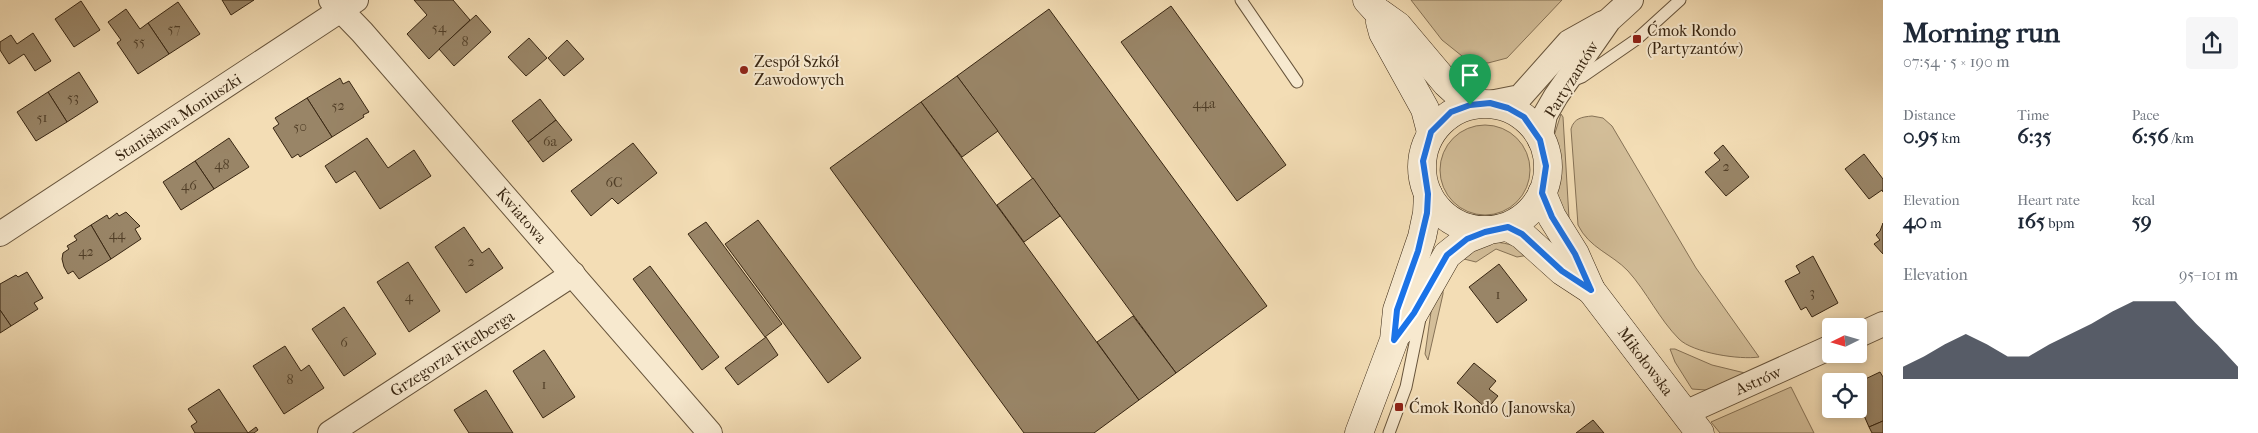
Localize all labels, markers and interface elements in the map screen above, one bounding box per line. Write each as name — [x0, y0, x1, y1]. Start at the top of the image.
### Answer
text: Morning run — [1903, 16, 2060, 49]
button: share — [2186, 17, 2238, 69]
house number: 54 — [432, 19, 447, 36]
house number: 57 — [168, 20, 181, 37]
place label: Ćmok Rondo (Partyzantów) — [1647, 20, 1743, 58]
house number: 55 — [133, 33, 145, 50]
house number: 8 — [461, 33, 469, 50]
marker: Ćmok Rondo (Partyzantów) — [1631, 33, 1643, 45]
street label: Partyzantów — [1540, 36, 1603, 121]
place label: Zespół Szkół Zawodowych — [754, 52, 844, 89]
text: 07:54 · 5 × 190 m — [1903, 52, 2010, 71]
pin — [1449, 54, 1491, 105]
icon: arrive — [1456, 61, 1484, 89]
marker: Zespół Szkół Zawodowych — [738, 64, 750, 76]
street label: Stanisława Moniuszki — [112, 69, 245, 165]
house number: 53 — [67, 89, 79, 106]
house number: 44a — [1192, 95, 1216, 112]
house number: 52 — [331, 97, 345, 114]
text: Distance — [1903, 107, 1956, 124]
text: Time — [2017, 107, 2049, 124]
text: Pace — [2132, 107, 2160, 124]
house number: 51 — [36, 109, 48, 126]
house number: 50 — [293, 118, 307, 135]
text: 0.95 — [1903, 124, 1938, 148]
text: 6:35 — [2017, 124, 2051, 148]
text: 6:56 — [2132, 124, 2169, 148]
text: km — [1938, 130, 1960, 147]
text: /km — [2169, 130, 2194, 147]
house number: 6a — [543, 133, 558, 150]
house number: 48 — [214, 156, 230, 173]
house number: 2 — [1722, 158, 1730, 175]
house number: 6C — [605, 174, 623, 191]
house number: 46 — [181, 177, 197, 194]
street label: Kwiatowa — [492, 184, 551, 247]
text: Elevation — [1903, 192, 1960, 209]
text: Heart rate — [2017, 192, 2080, 209]
text: kcal — [2132, 192, 2155, 209]
text: 40 — [1903, 209, 1927, 233]
text: 165 — [2017, 209, 2045, 233]
text: 59 — [2132, 209, 2152, 233]
text: m — [1927, 215, 1942, 232]
text: bpm — [2045, 215, 2075, 232]
house number: 44 — [109, 226, 126, 243]
house number: 42 — [78, 243, 94, 260]
house number: 2 — [467, 253, 475, 270]
text: Elevation — [1903, 265, 1968, 284]
text: 95–101 m — [2179, 265, 2238, 284]
house number: 3 — [1809, 284, 1815, 301]
house number: 1 — [1496, 286, 1501, 303]
house number: 4 — [405, 288, 414, 305]
street label: Grzegorza Fitelberga — [387, 306, 519, 401]
north arrow — [1822, 318, 1868, 362]
map controls — [1822, 318, 1867, 418]
street label: Mikołowska — [1614, 323, 1678, 400]
house number: 6 — [340, 334, 348, 351]
street label: Astrów — [1731, 362, 1785, 399]
house number: 8 — [286, 371, 294, 388]
button: locate — [1822, 373, 1867, 418]
house number: 1 — [542, 376, 547, 393]
place label: Ćmok Rondo (Janowska) — [1409, 397, 1575, 417]
marker: Ćmok Rondo (Janowska) — [1393, 401, 1405, 413]

